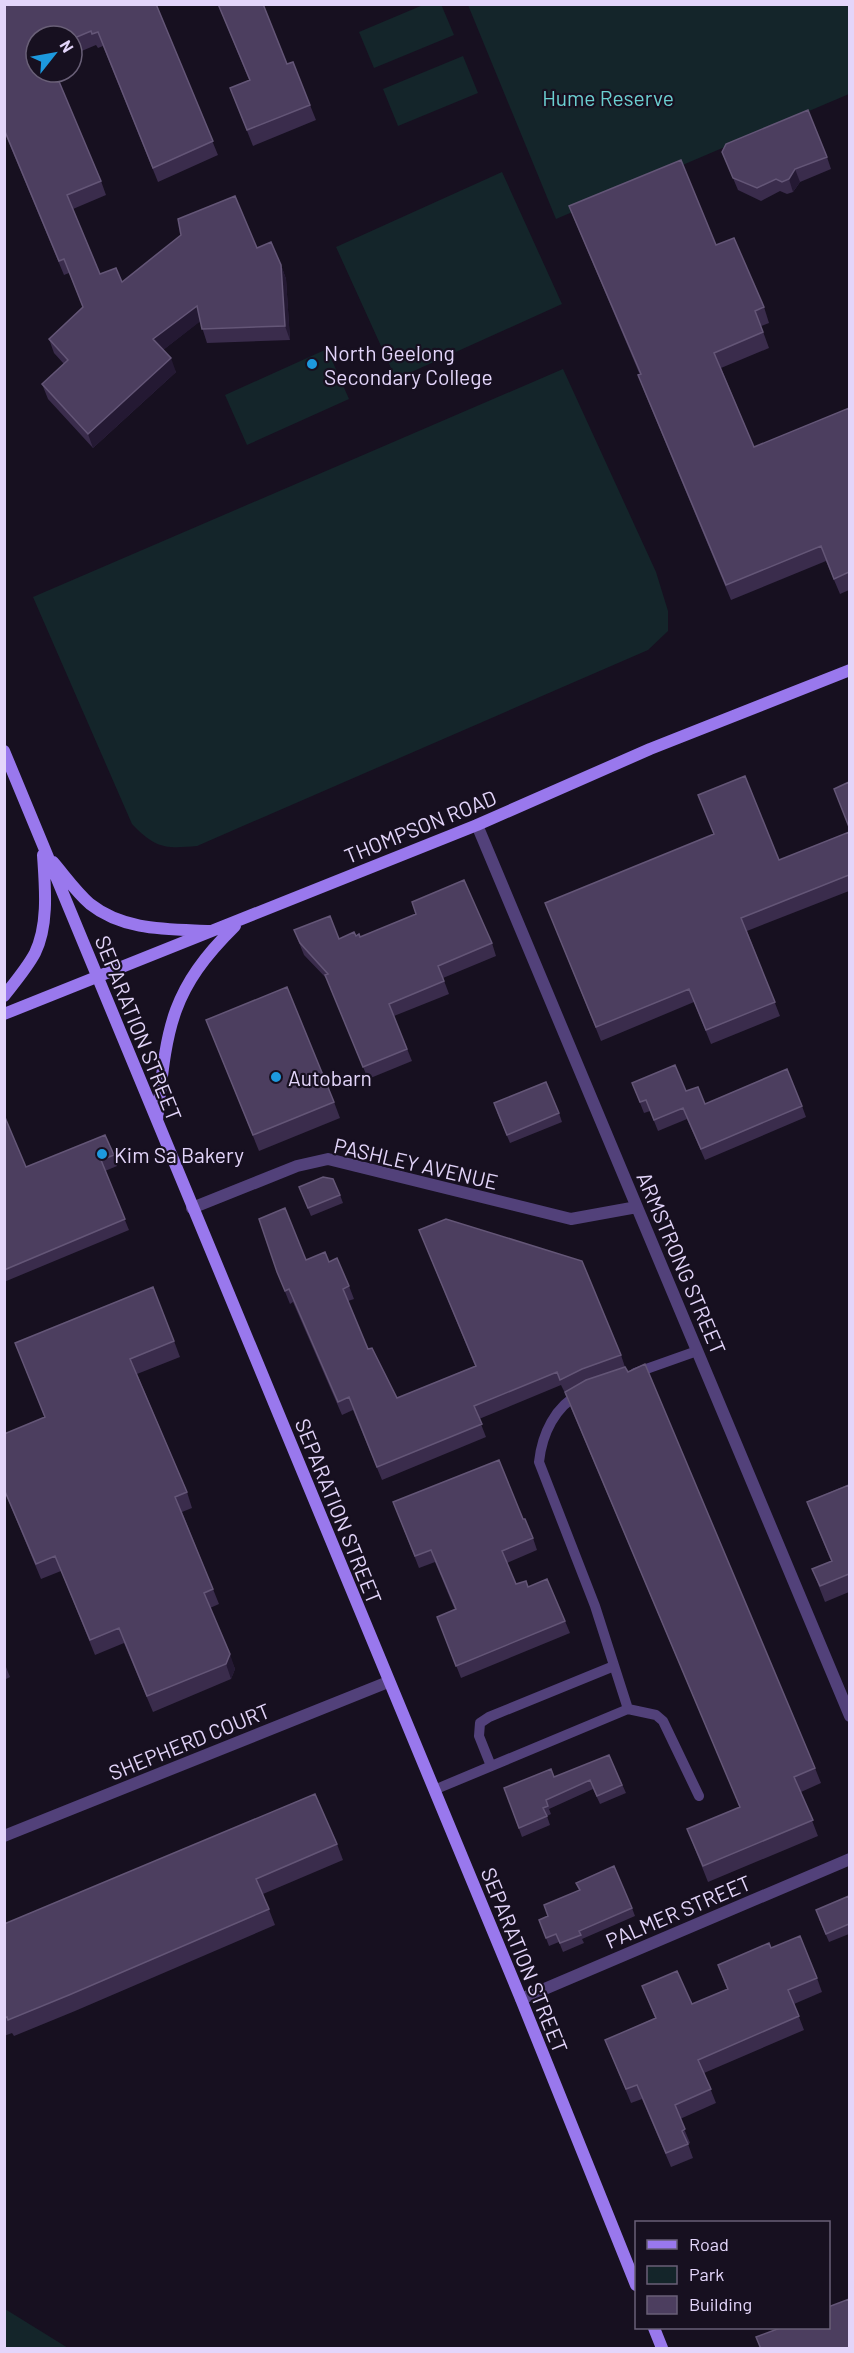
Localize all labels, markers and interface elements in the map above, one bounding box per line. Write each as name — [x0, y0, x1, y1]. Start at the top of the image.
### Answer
north arrow — [24, 24, 84, 84]
text: N — [56, 37, 78, 55]
park label: Hume Reserve — [542, 85, 674, 110]
place label: North Geelong Secondary College — [324, 340, 493, 389]
marker: North Geelong Secondary College — [305, 357, 319, 371]
street label: THOMPSON ROAD — [340, 784, 500, 868]
street label: SEPARATION STREET — [90, 932, 188, 1124]
place label: Autobarn — [288, 1065, 372, 1090]
marker: Autobarn — [269, 1070, 283, 1084]
street label: PASHLEY AVENUE — [331, 1132, 501, 1194]
place label: Kim Sa Bakery — [114, 1142, 244, 1167]
marker: Kim Sa Bakery — [95, 1147, 109, 1161]
street label: ARMSTRONG STREET — [632, 1168, 732, 1358]
street label: SEPARATION STREET — [290, 1415, 388, 1607]
street label: SHEPHERD COURT — [105, 1697, 273, 1785]
street label: SEPARATION STREET — [476, 1864, 574, 2056]
street label: PALMER STREET — [602, 1869, 754, 1953]
legend — [635, 2221, 830, 2329]
text: Road — [689, 2233, 729, 2255]
text: Park — [689, 2263, 724, 2285]
text: Building — [689, 2293, 752, 2315]

